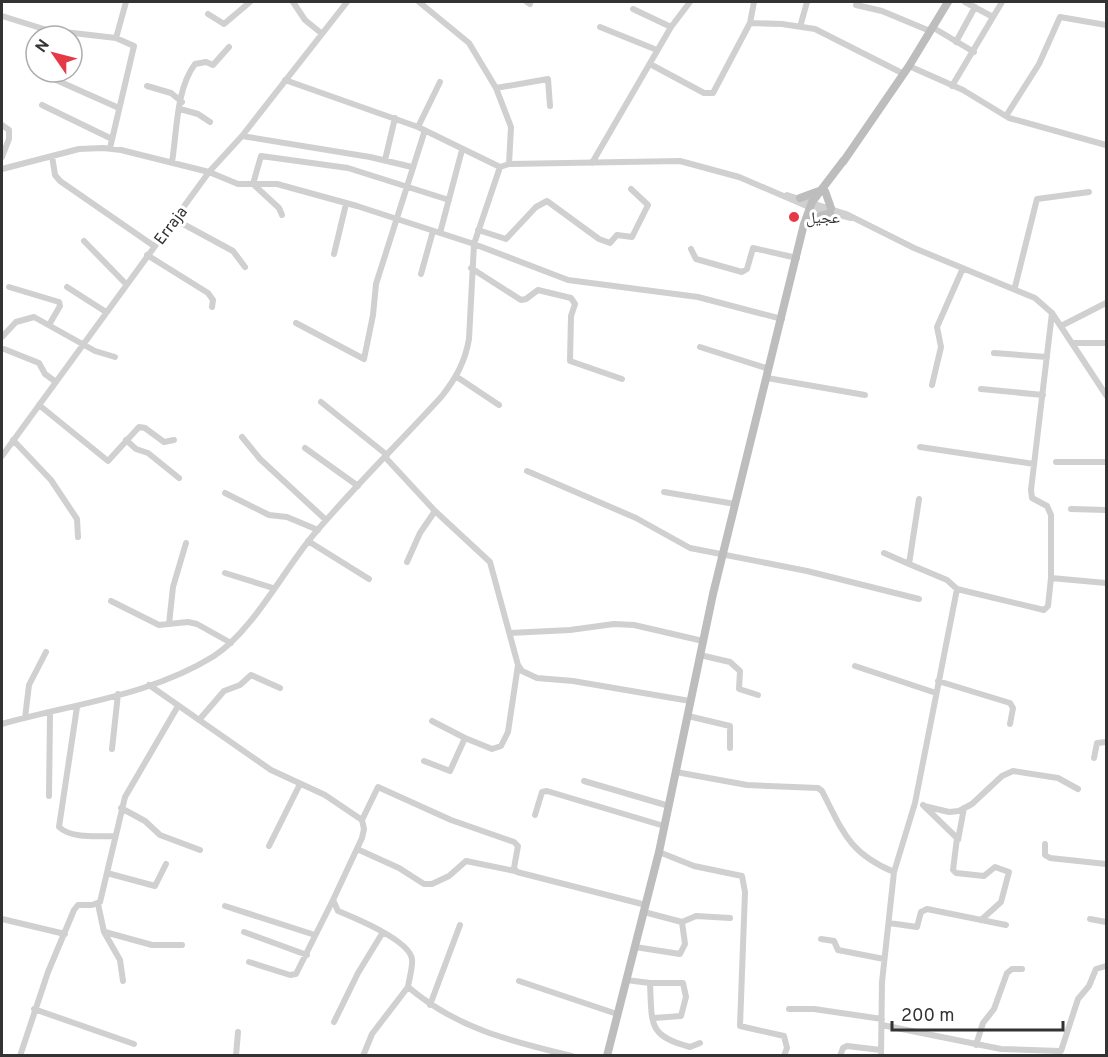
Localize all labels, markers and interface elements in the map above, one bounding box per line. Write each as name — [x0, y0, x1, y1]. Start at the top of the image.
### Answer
north arrow — [24, 24, 84, 84]
text: N — [32, 36, 55, 57]
street label: Erraja — [151, 203, 193, 249]
place label: عجيل — [806, 209, 840, 229]
marker: عجيل — [787, 210, 801, 224]
scale bar — [892, 994, 1063, 1032]
text: 200 m — [901, 1005, 954, 1028]

